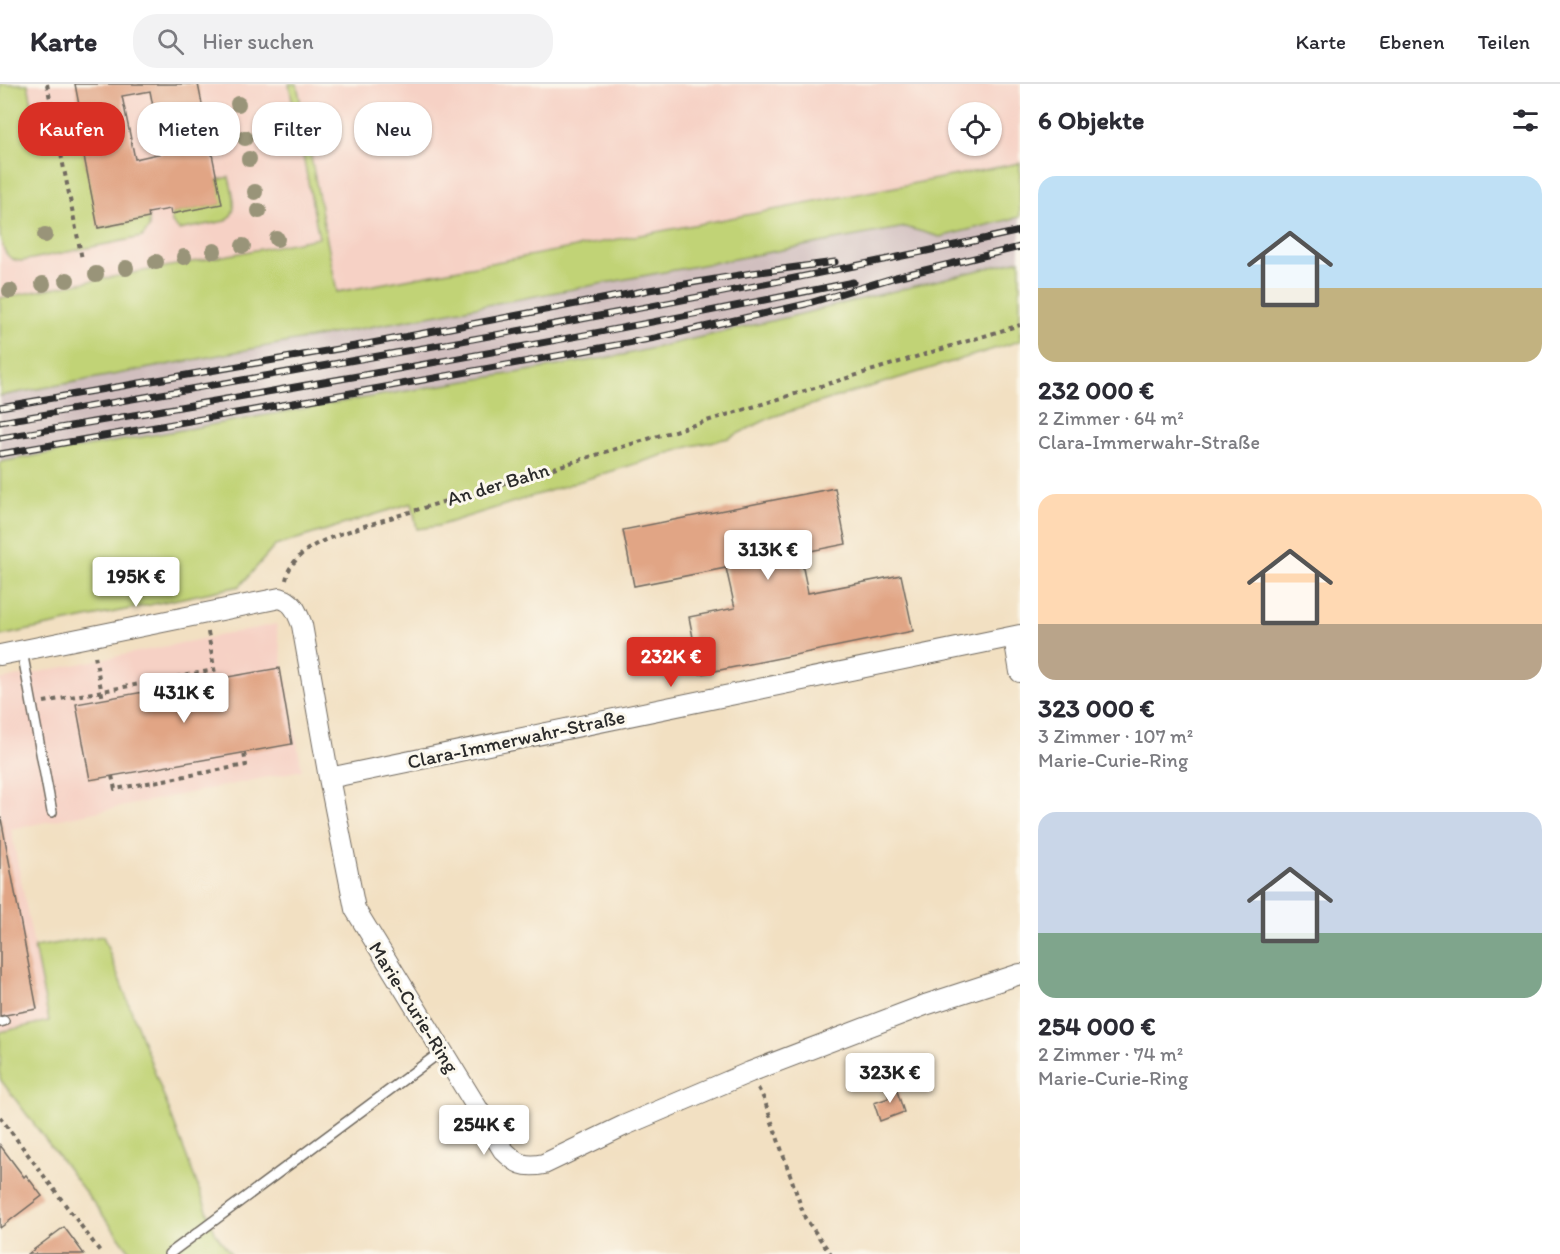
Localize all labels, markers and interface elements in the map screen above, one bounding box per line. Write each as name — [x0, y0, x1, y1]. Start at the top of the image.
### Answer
search box — [133, 14, 553, 68]
text: Karte — [30, 24, 97, 58]
icon: search — [154, 25, 187, 58]
text: Hier suchen — [202, 28, 314, 55]
text: Karte — [1296, 29, 1346, 54]
text: Ebenen — [1379, 29, 1445, 54]
text: Teilen — [1478, 29, 1530, 54]
chip: Kaufen — [18, 102, 125, 156]
chip: Mieten — [137, 102, 240, 156]
chip: Filter — [252, 102, 342, 156]
chip: Neu — [354, 102, 432, 156]
map controls — [948, 102, 1002, 156]
button: locate — [948, 102, 1002, 156]
text: 6 Objekte — [1038, 104, 1144, 136]
icon: filters — [1509, 104, 1542, 137]
icon: home — [1236, 215, 1344, 323]
text: 232 000 € — [1038, 374, 1154, 406]
text: 2 Zimmer · 64 m² — [1038, 406, 1184, 430]
text: Clara-Immerwahr-Straße — [1038, 430, 1260, 454]
street label: An der Bahn — [444, 457, 552, 511]
pin: 313K € — [719, 530, 817, 581]
icon: home — [1236, 533, 1344, 641]
text: 313K € — [738, 537, 798, 561]
pin: 195K € — [87, 557, 185, 608]
text: 195K € — [107, 564, 165, 588]
pin: 232K € — [622, 637, 720, 688]
text: 232K € — [641, 644, 701, 668]
pin: 431K € — [135, 673, 233, 724]
text: 431K € — [154, 680, 214, 704]
text: 323 000 € — [1038, 692, 1155, 724]
street label: Clara-Immerwahr-Straße — [405, 704, 627, 774]
text: 3 Zimmer · 107 m² — [1038, 724, 1193, 748]
text: Marie-Curie-Ring — [1038, 748, 1188, 772]
icon: home — [1236, 851, 1344, 959]
street label: Marie-Curie-Ring — [364, 937, 464, 1078]
text: 254 000 € — [1038, 1010, 1156, 1042]
text: 2 Zimmer · 74 m² — [1038, 1042, 1183, 1066]
pin: 323K € — [841, 1053, 939, 1104]
text: 323K € — [859, 1060, 921, 1084]
text: Marie-Curie-Ring — [1038, 1066, 1188, 1090]
pin: 254K € — [435, 1105, 533, 1156]
text: 254K € — [453, 1112, 515, 1136]

